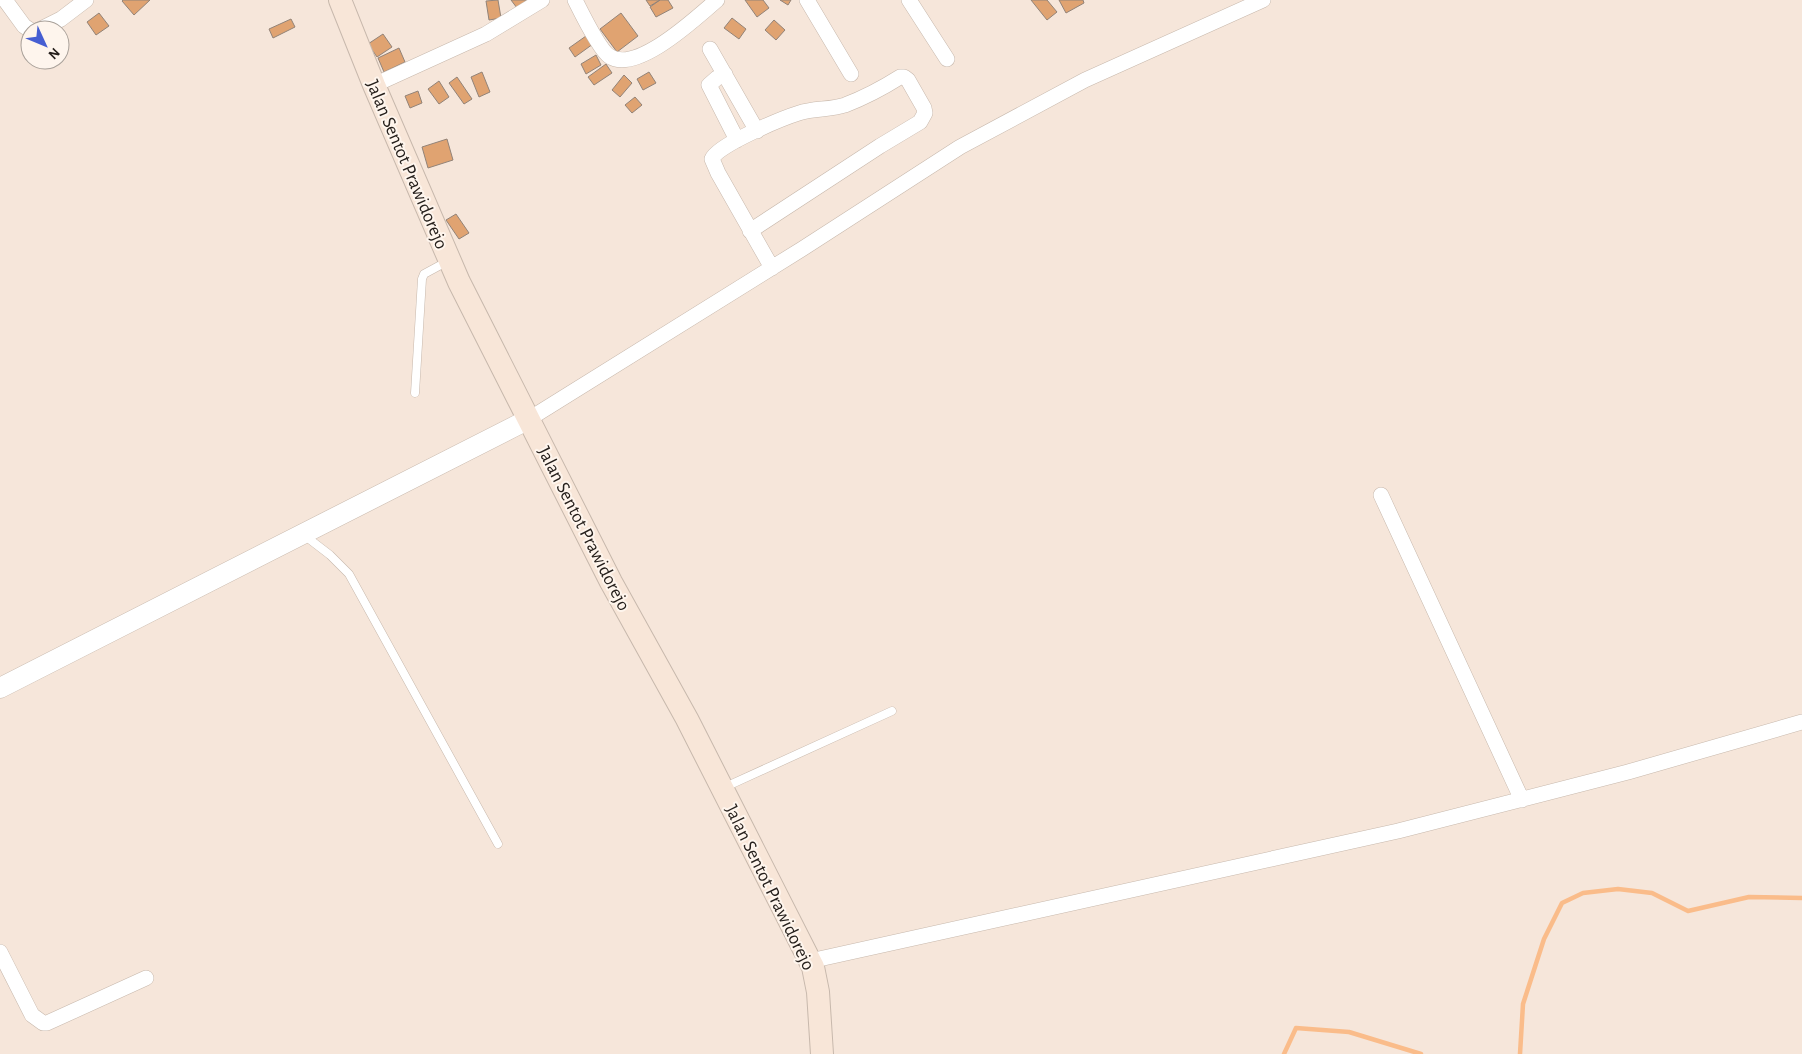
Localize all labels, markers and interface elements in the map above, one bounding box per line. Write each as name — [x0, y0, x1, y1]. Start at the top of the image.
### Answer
north arrow — [20, 20, 70, 70]
text: N — [45, 45, 62, 62]
street label: Jalan Sentot Prawidorejo — [362, 77, 451, 252]
street label: Jalan Sentot Prawidorejo — [534, 443, 633, 614]
street label: Jalan Sentot Prawidorejo — [721, 802, 818, 973]

